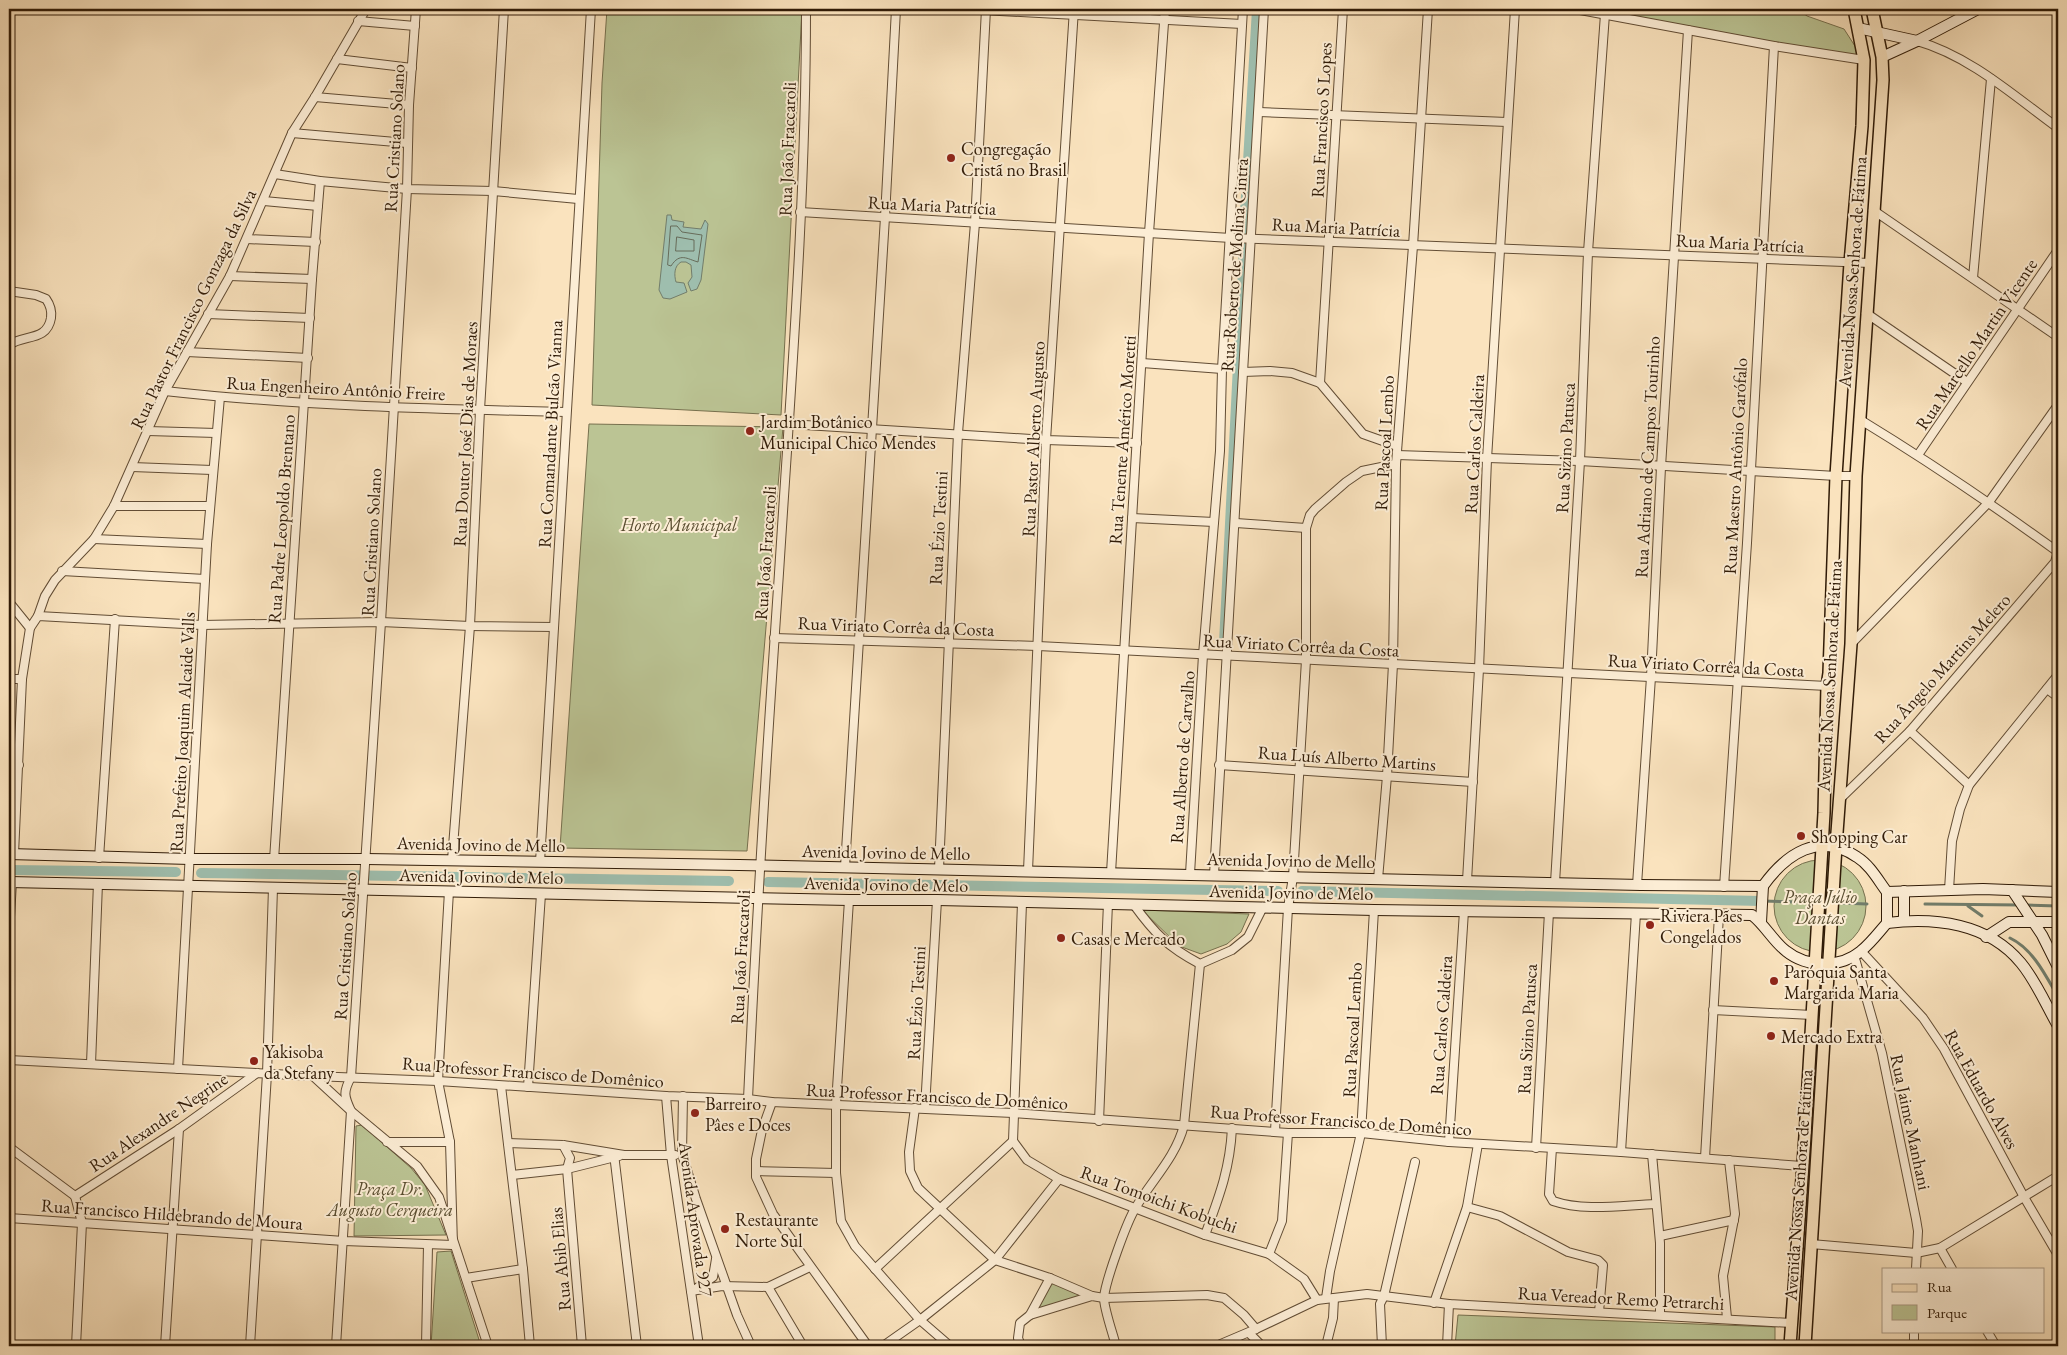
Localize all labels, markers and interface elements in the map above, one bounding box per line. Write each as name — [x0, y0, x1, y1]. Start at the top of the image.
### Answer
street label: Rua Francisco S Lopes — [1305, 42, 1337, 198]
street label: Rua Cristiano Solano — [379, 63, 409, 213]
street label: Rua João Fraccaroli — [773, 81, 801, 217]
place label: Congregação Cristã no Brasil — [961, 137, 1067, 181]
marker: Congregação Cristã no Brasil — [945, 152, 957, 164]
street label: Avenida Nossa Senhora de Fátima — [1832, 155, 1872, 389]
street label: Rua Roberto de Molina Cintra — [1215, 157, 1253, 373]
street label: Rua Pastor Francisco Gonzaga da Silva — [125, 185, 262, 433]
street label: Rua Maria Patrícia — [867, 190, 998, 220]
street label: Rua Maria Patrícia — [1271, 212, 1402, 242]
street label: Rua Maria Patrícia — [1675, 228, 1806, 258]
street label: Rua Marcello Martin Vicente — [1910, 254, 2042, 434]
street label: Rua Comandante Bulcão Vianna — [533, 319, 567, 549]
street label: Rua Doutor José Dias de Moraes — [448, 320, 482, 547]
street label: Rua Tenente Américo Moretti — [1103, 334, 1141, 545]
street label: Rua Adriano de Campos Tourinho — [1629, 335, 1665, 579]
street label: Rua Pastor Alberto Augusto — [1016, 340, 1050, 538]
street label: Rua Maestro Antônio Garófalo — [1718, 357, 1752, 575]
street label: Rua Engenheiro Antônio Freire — [226, 371, 446, 405]
street label: Rua Carlos Caldeira — [1459, 373, 1489, 514]
street label: Rua Pascoal Lembo — [1369, 375, 1399, 511]
street label: Rua Sizino Patusca — [1550, 381, 1580, 514]
place label: Jardim Botânico Municipal Chico Mendes — [758, 410, 936, 454]
street label: Rua Padre Leopoldo Brentano — [262, 414, 300, 624]
marker: Jardim Botânico Municipal Chico Mendes — [744, 425, 756, 437]
street label: Rua Cristiano Solano — [356, 467, 386, 617]
street label: Rua Ézio Testini — [924, 470, 952, 586]
street label: Rua João Fraccaroli — [749, 485, 781, 621]
park label: Horto Municipal — [620, 513, 738, 537]
street label: Avenida Nossa Senhora de Fátima — [1811, 559, 1847, 793]
street label: Rua Ângelo Martins Melero — [1869, 588, 2015, 748]
street label: Rua Prefeito Joaquim Alcaide Valls — [164, 611, 200, 853]
street label: Rua Viriato Corrêa da Costa — [797, 611, 996, 641]
street label: Rua Viriato Corrêa da Costa — [1202, 628, 1401, 662]
street label: Rua Viriato Corrêa da Costa — [1607, 648, 1806, 682]
street label: Rua Alberto de Carvalho — [1164, 670, 1200, 844]
street label: Rua Luís Alberto Martins — [1257, 740, 1437, 776]
place label: Shopping Car — [1811, 825, 1908, 848]
marker: Shopping Car — [1795, 830, 1807, 842]
street label: Avenida Jovino de Mello — [395, 831, 566, 857]
street label: Avenida Jovino de Mello — [800, 839, 971, 865]
street label: Avenida Jovino de Mello — [1205, 847, 1376, 873]
street label: Avenida Jovino de Melo — [398, 863, 563, 889]
street label: Rua Cristiano Solano — [328, 871, 362, 1021]
street label: Avenida Jovino de Melo — [803, 871, 968, 897]
street label: Avenida Jovino de Melo — [1208, 879, 1373, 905]
park label: Praça Júlio Dantas — [1783, 885, 1857, 929]
street label: Rua João Fraccaroli — [725, 889, 755, 1025]
place label: Riviera Pães Congelados — [1660, 904, 1743, 948]
marker: Riviera Pães Congelados — [1644, 919, 1656, 931]
place label: Casas e Mercado — [1071, 927, 1185, 950]
marker: Casas e Mercado — [1055, 932, 1067, 944]
street label: Rua Ézio Testini — [902, 945, 930, 1061]
street label: Rua Carlos Caldeira — [1425, 954, 1457, 1095]
place label: Paróquia Santa Margarida Maria — [1784, 960, 1900, 1004]
street label: Rua Pascoal Lembo — [1337, 962, 1367, 1098]
street label: Rua Sizino Patusca — [1512, 962, 1542, 1095]
marker: Paróquia Santa Margarida Maria — [1768, 975, 1780, 987]
place label: Mercado Extra — [1781, 1025, 1883, 1048]
street label: Rua Eduardo Alves — [1940, 1025, 2024, 1153]
marker: Mercado Extra — [1765, 1030, 1777, 1042]
place label: Yakisoba da Stefany — [264, 1040, 334, 1084]
street label: Rua Professor Francisco de Domênico — [401, 1051, 665, 1093]
street label: Rua Jaime Manhani — [1885, 1052, 1937, 1193]
marker: Yakisoba da Stefany — [248, 1055, 260, 1067]
street label: Rua Alexandre Negrine — [84, 1067, 232, 1177]
street label: Avenida Nossa Senhora de Fátima — [1778, 1068, 1818, 1302]
street label: Rua Professor Francisco de Domênico — [805, 1078, 1069, 1114]
place label: Barreiro Pâes e Doces — [705, 1092, 791, 1136]
street label: Rua Professor Francisco de Domênico — [1209, 1099, 1473, 1141]
marker: Barreiro Pâes e Doces — [689, 1107, 701, 1119]
street label: Avenida Aprovada 927 — [674, 1139, 718, 1298]
street label: Rua Tomoichi Kobuchi — [1078, 1160, 1241, 1238]
park label: Praça Dr. Augusto Cerqueira — [325, 1177, 453, 1223]
street label: Rua Francisco Hildebrando de Moura — [40, 1193, 304, 1235]
street label: Rua Abib Elias — [544, 1206, 576, 1312]
place label: Restaurante Norte Sul — [735, 1208, 818, 1252]
marker: Restaurante Norte Sul — [719, 1223, 731, 1235]
legend — [1882, 1268, 2044, 1332]
text: Rua — [1927, 1277, 1952, 1296]
street label: Rua Vereador Remo Petrarchi — [1517, 1281, 1725, 1315]
text: Parque — [1927, 1303, 1967, 1322]

